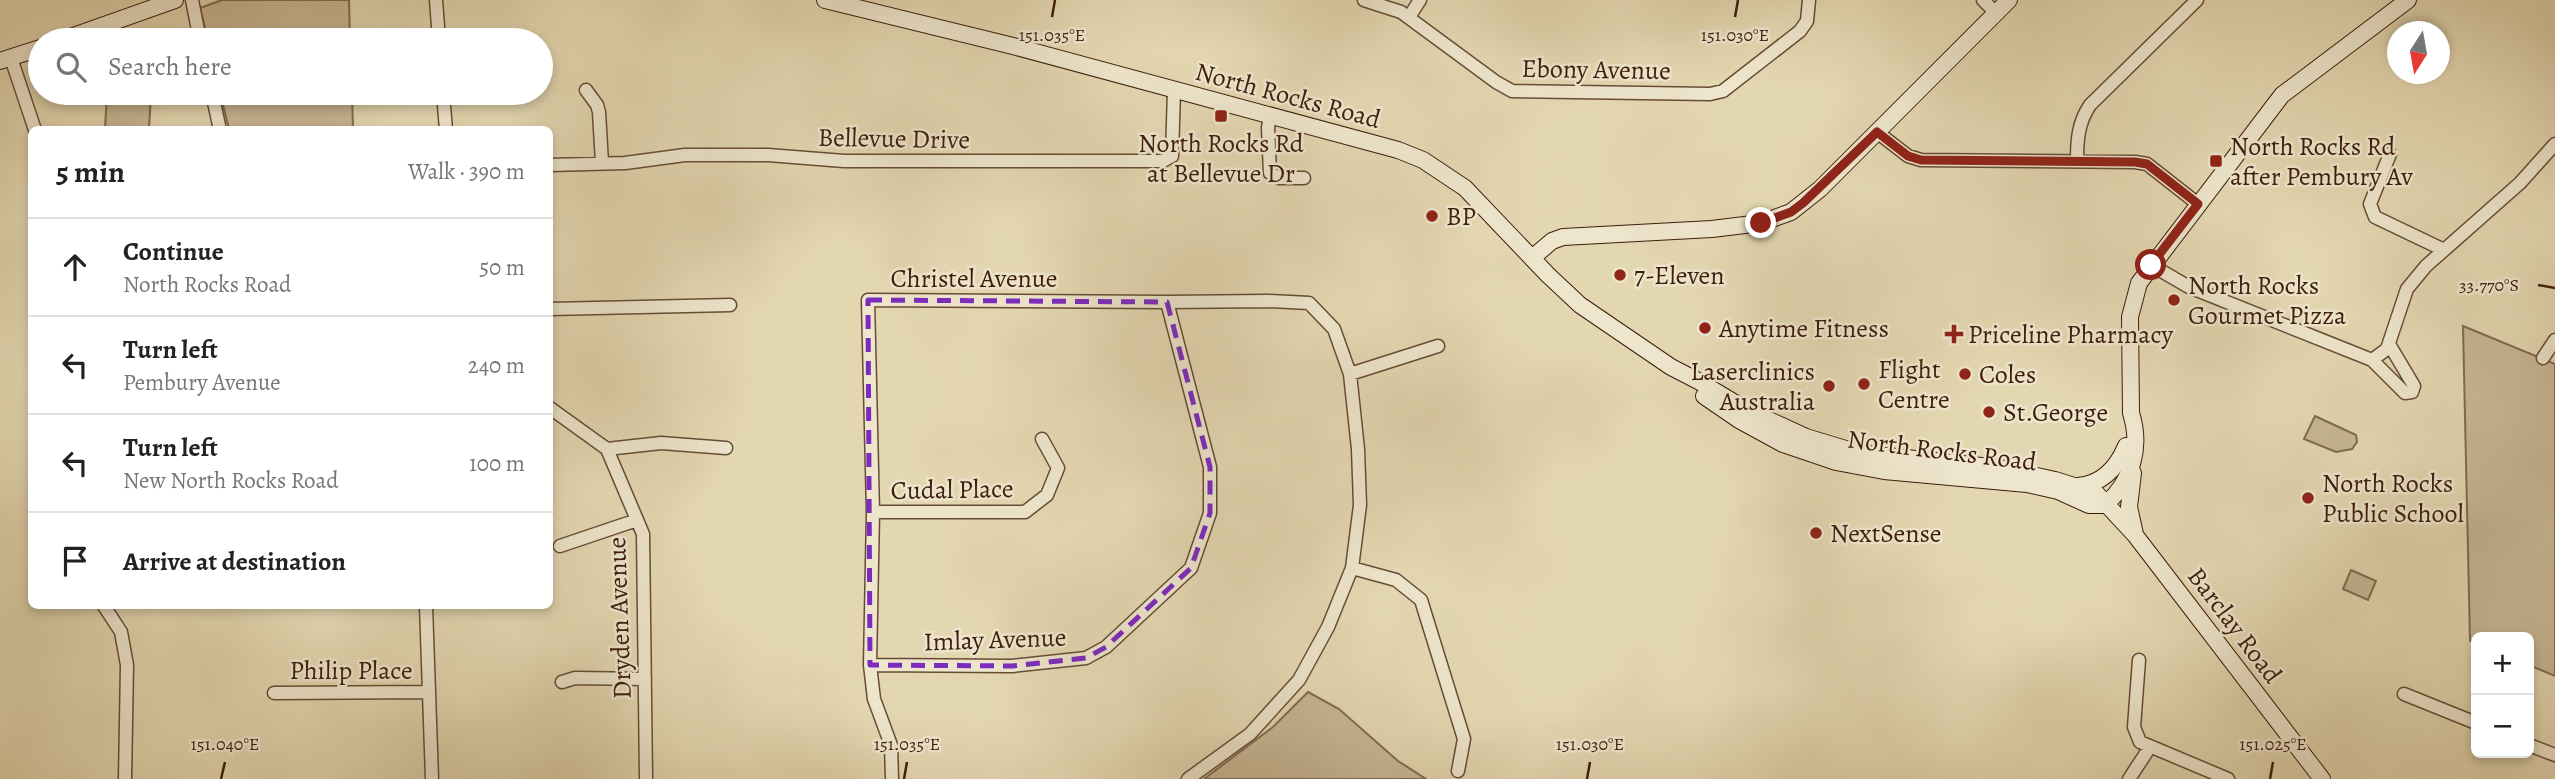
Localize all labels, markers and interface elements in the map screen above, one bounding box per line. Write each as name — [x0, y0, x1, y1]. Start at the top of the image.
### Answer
north arrow — [2387, 21, 2450, 84]
text: 151.035°E — [1019, 23, 1085, 47]
text: 151.030°E — [1701, 23, 1769, 47]
search box — [28, 28, 553, 105]
icon: search — [52, 48, 90, 86]
text: Search here — [108, 49, 232, 84]
street label: Ebony Avenue — [1521, 51, 1671, 88]
street label: North Rocks Road — [1191, 54, 1384, 137]
marker: North Rocks Rd at Bellevue Dr — [1213, 108, 1229, 124]
street label: Bellevue Drive — [818, 120, 970, 157]
place label: North Rocks Rd at Bellevue Dr — [1138, 126, 1304, 191]
place label: North Rocks Rd after Pembury Av — [2230, 129, 2413, 194]
text: 5 min — [56, 152, 125, 192]
marker: North Rocks Rd after Pembury Av — [2208, 153, 2224, 169]
text: Walk · 390 m — [408, 156, 525, 187]
place label: BP — [1446, 199, 1476, 234]
route end — [1745, 207, 1776, 238]
marker: BP — [1424, 208, 1440, 224]
text: Continue — [123, 234, 224, 269]
icon: ahead — [56, 248, 94, 286]
route start — [2135, 249, 2166, 280]
text: 50 m — [479, 252, 525, 283]
place label: 7-Eleven — [1634, 258, 1724, 293]
street label: Christel Avenue — [890, 261, 1058, 296]
marker: 7-Eleven — [1612, 267, 1628, 283]
place label: North Rocks Gourmet Pizza — [2188, 268, 2346, 333]
text: North Rocks Road — [123, 269, 291, 300]
text: 33.770°S — [2459, 273, 2519, 297]
marker: North Rocks Gourmet Pizza — [2166, 292, 2182, 308]
place label: Anytime Fitness — [1718, 311, 1889, 346]
place label: Priceline Pharmacy — [1968, 317, 2173, 352]
marker: Anytime Fitness — [1697, 320, 1713, 336]
marker: Priceline Pharmacy — [1946, 326, 1962, 342]
text: Turn left — [123, 332, 218, 367]
icon: left — [56, 346, 94, 384]
text: 240 m — [468, 350, 525, 381]
place label: Flight Centre — [1878, 352, 1950, 417]
place label: Laserclinics Australia — [1690, 354, 1815, 419]
place label: Coles — [1979, 357, 2036, 392]
marker: Coles — [1957, 366, 1973, 382]
text: Pembury Avenue — [123, 367, 281, 398]
marker: Flight Centre — [1856, 376, 1872, 392]
marker: Laserclinics Australia — [1821, 378, 1837, 394]
place label: St.George — [2003, 395, 2108, 430]
marker: St.George — [1981, 404, 1997, 420]
street label: North Rocks Road — [1845, 422, 2039, 479]
text: Turn left — [123, 430, 218, 465]
icon: left — [56, 444, 94, 482]
text: 100 m — [469, 448, 525, 479]
text: New North Rocks Road — [123, 465, 339, 496]
place label: North Rocks Public School — [2322, 466, 2464, 531]
street label: Cudal Place — [890, 471, 1014, 508]
marker: North Rocks Public School — [2300, 490, 2316, 506]
place label: NextSense — [1830, 516, 1942, 551]
marker: NextSense — [1808, 525, 1824, 541]
street label: Dryden Avenue — [599, 536, 640, 700]
icon: arrive — [56, 542, 94, 580]
text: Arrive at destination — [123, 544, 346, 579]
street label: Barclay Road — [2179, 560, 2290, 691]
street label: Imlay Avenue — [923, 620, 1067, 659]
map controls — [2471, 632, 2534, 758]
button: + — [2471, 632, 2534, 695]
street label: Philip Place — [289, 653, 413, 688]
button: − — [2471, 695, 2534, 758]
text: 151.040°E — [191, 732, 259, 756]
text: 151.035°E — [874, 732, 940, 756]
text: 151.030°E — [1556, 732, 1624, 756]
text: 151.025°E — [2239, 732, 2307, 756]

